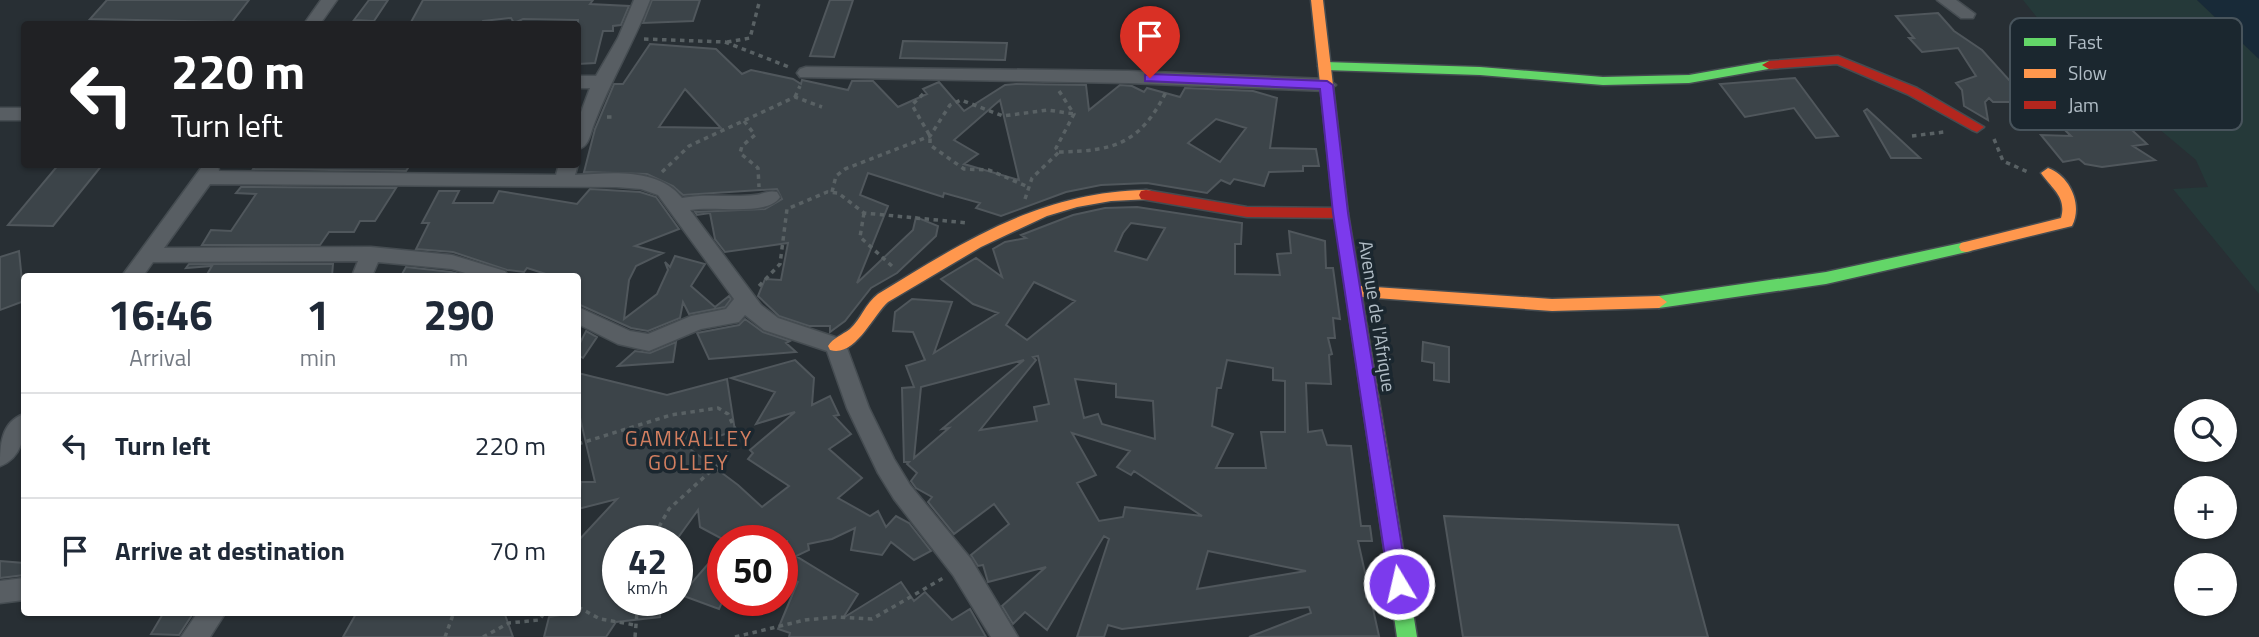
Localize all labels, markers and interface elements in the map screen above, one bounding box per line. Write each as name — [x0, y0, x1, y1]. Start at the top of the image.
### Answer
pin — [1120, 6, 1180, 78]
icon: arrive — [1131, 17, 1169, 55]
legend — [2010, 18, 2242, 130]
text: Fast — [2068, 27, 2103, 56]
text: 220 m — [171, 33, 305, 108]
icon: left — [56, 49, 147, 140]
text: Slow — [2068, 58, 2107, 87]
text: Jam — [2068, 90, 2099, 119]
text: Turn left — [171, 101, 283, 149]
street label: Avenue de l'Afrique — [1352, 238, 1404, 394]
text: 16:46 — [108, 282, 213, 346]
text: 1 — [306, 282, 330, 346]
text: 290 — [423, 282, 494, 346]
text: Arrival — [129, 340, 192, 375]
text: min — [300, 340, 336, 375]
text: m — [449, 340, 468, 375]
map controls — [2174, 399, 2237, 616]
button: search — [2174, 399, 2237, 462]
district label: GAMKALLEY GOLLEY — [625, 422, 753, 478]
text: Turn left — [115, 426, 210, 465]
text: 220 m — [475, 426, 546, 465]
icon: left — [56, 427, 94, 465]
button: + — [2174, 476, 2237, 539]
speed limit sign: 50 — [707, 525, 798, 616]
text: Arrive at destination — [115, 531, 345, 570]
text: 70 m — [489, 531, 546, 570]
icon: arrive — [56, 532, 94, 570]
text: 42 — [628, 534, 667, 588]
position arrow — [1362, 547, 1436, 621]
button: − — [2174, 553, 2237, 616]
text: km/h — [627, 574, 668, 601]

